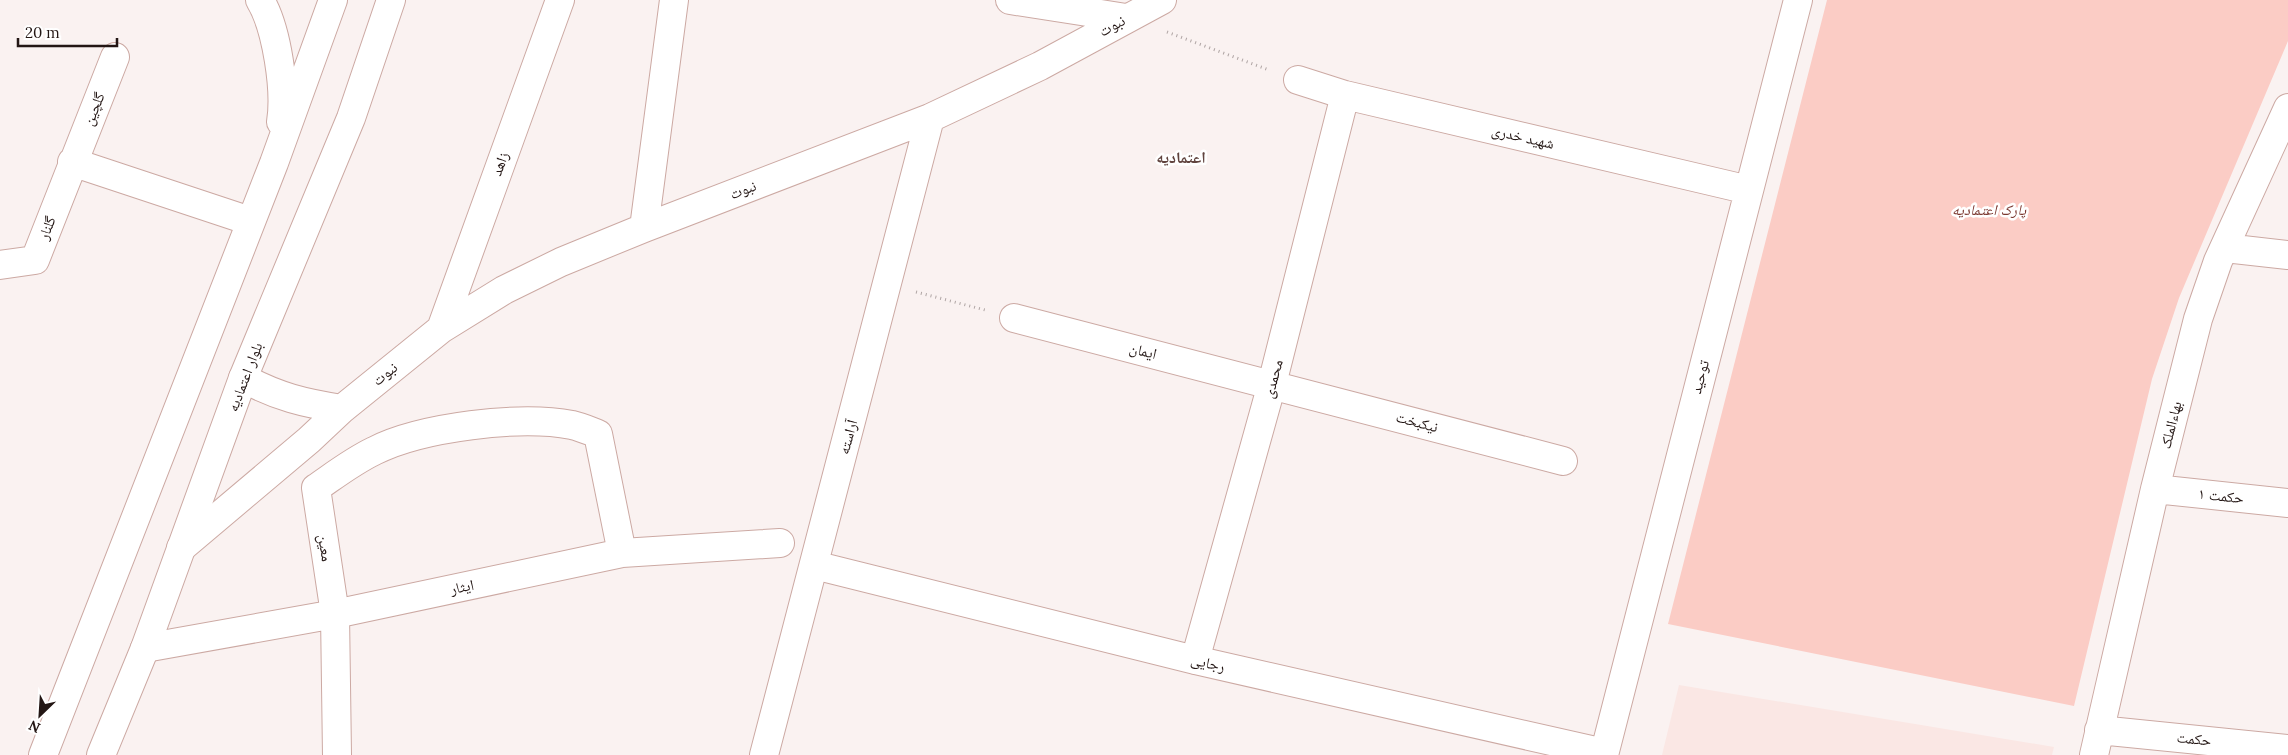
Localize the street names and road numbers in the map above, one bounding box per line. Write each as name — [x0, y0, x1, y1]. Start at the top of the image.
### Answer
street label: نبوت — [1095, 11, 1128, 40]
street label: گلچین — [78, 89, 110, 129]
street label: شهید خدری — [1490, 120, 1556, 154]
street label: زاهد — [486, 149, 513, 178]
street label: نبوت — [727, 176, 759, 203]
street label: گلنار — [33, 213, 60, 243]
street label: ایمان — [1127, 338, 1159, 364]
street label: بلوار اعتمادیه — [223, 339, 266, 414]
street label: محمدی — [1258, 357, 1288, 401]
street label: توحید — [1686, 357, 1713, 396]
street label: نبوت — [368, 358, 401, 390]
street label: بهاءالملک — [2155, 399, 2186, 451]
street label: نیکبخت — [1394, 407, 1440, 436]
street label: آراسته — [834, 416, 862, 456]
street label: حکمت ۱ — [2197, 484, 2245, 507]
street label: معین — [313, 533, 337, 563]
street label: ایثار — [447, 575, 475, 598]
street label: رجایی — [1189, 649, 1227, 677]
street label: حکمت — [2176, 727, 2213, 750]

